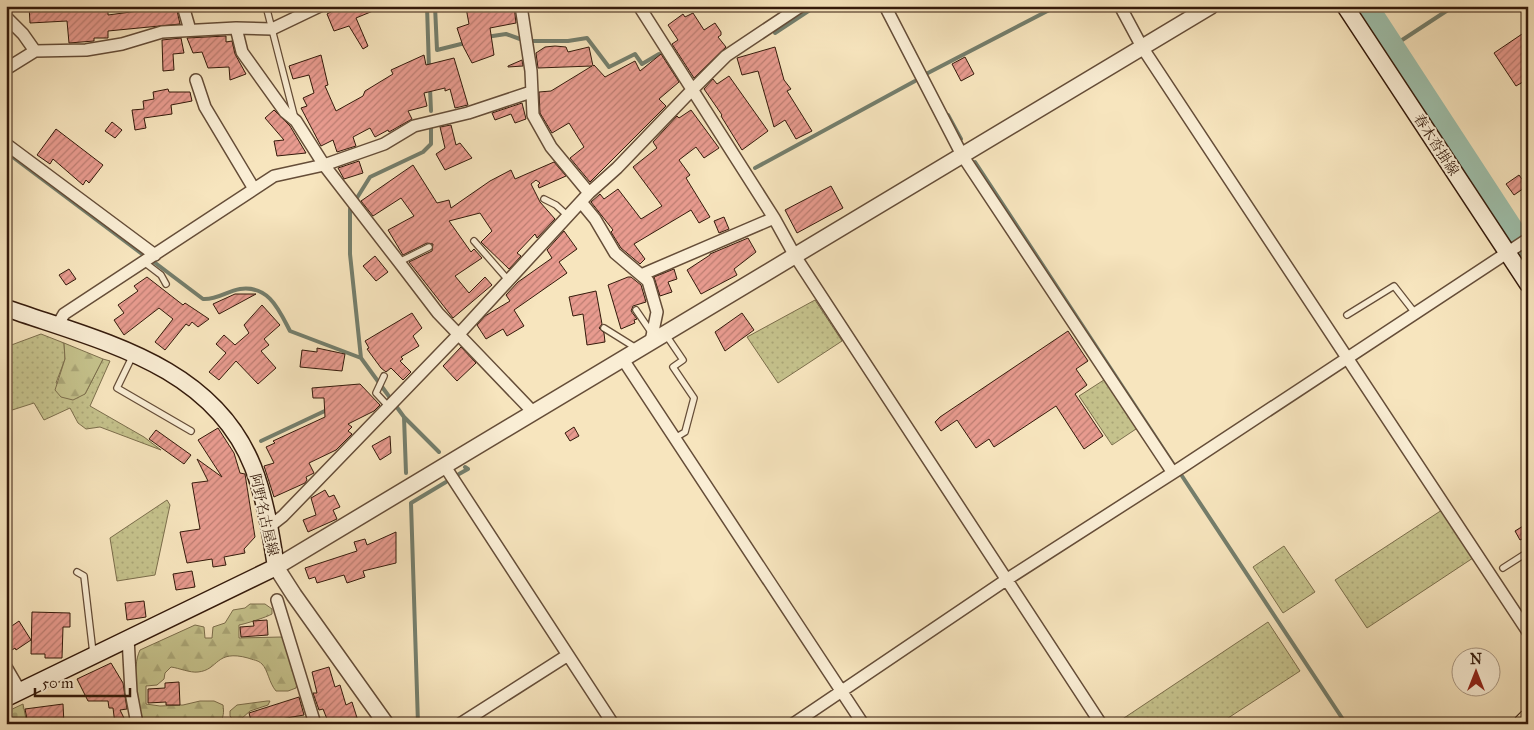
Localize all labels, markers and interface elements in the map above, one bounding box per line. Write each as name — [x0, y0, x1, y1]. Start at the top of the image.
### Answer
street label: 春木沓掛線 — [1410, 111, 1462, 179]
street label: 阿野名古屋線 — [246, 472, 282, 558]
north arrow — [1452, 648, 1502, 698]
text: N — [1470, 651, 1482, 668]
scale bar — [35, 665, 130, 697]
text: 50 m — [42, 674, 74, 692]

